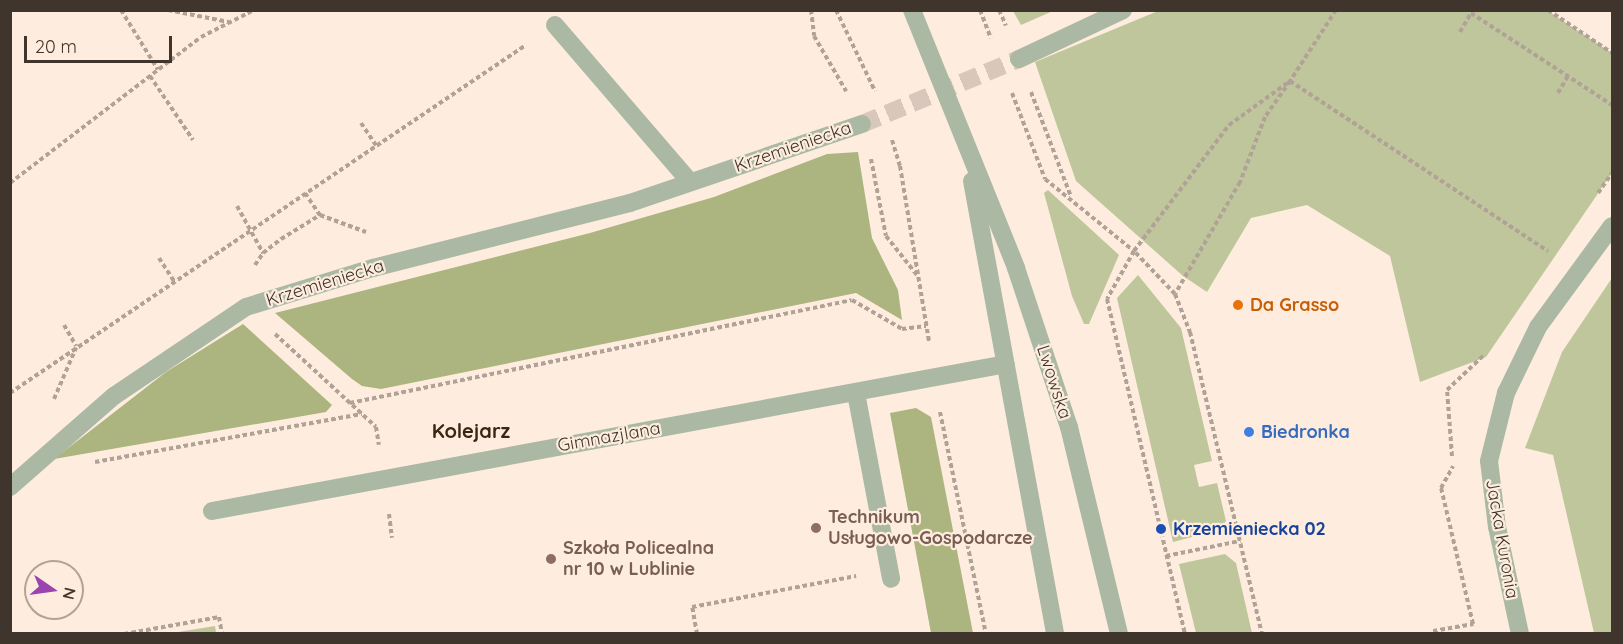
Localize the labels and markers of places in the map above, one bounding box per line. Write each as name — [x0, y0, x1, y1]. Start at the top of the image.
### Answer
place label: Da Grasso — [1250, 294, 1339, 316]
marker: Da Grasso — [1231, 298, 1245, 312]
place label: Biedronka — [1261, 421, 1350, 443]
marker: Biedronka — [1242, 425, 1256, 439]
place label: Technikum Usługowo-Gospodarcze — [828, 507, 1033, 550]
place label: Krzemieniecka 02 — [1173, 518, 1326, 540]
marker: Technikum Usługowo-Gospodarcze — [809, 521, 823, 535]
marker: Krzemieniecka 02 — [1154, 522, 1168, 536]
place label: Szkoła Policealna nr 10 w Lublinie — [563, 538, 714, 580]
marker: Szkoła Policealna nr 10 w Lublinie — [544, 552, 558, 566]

